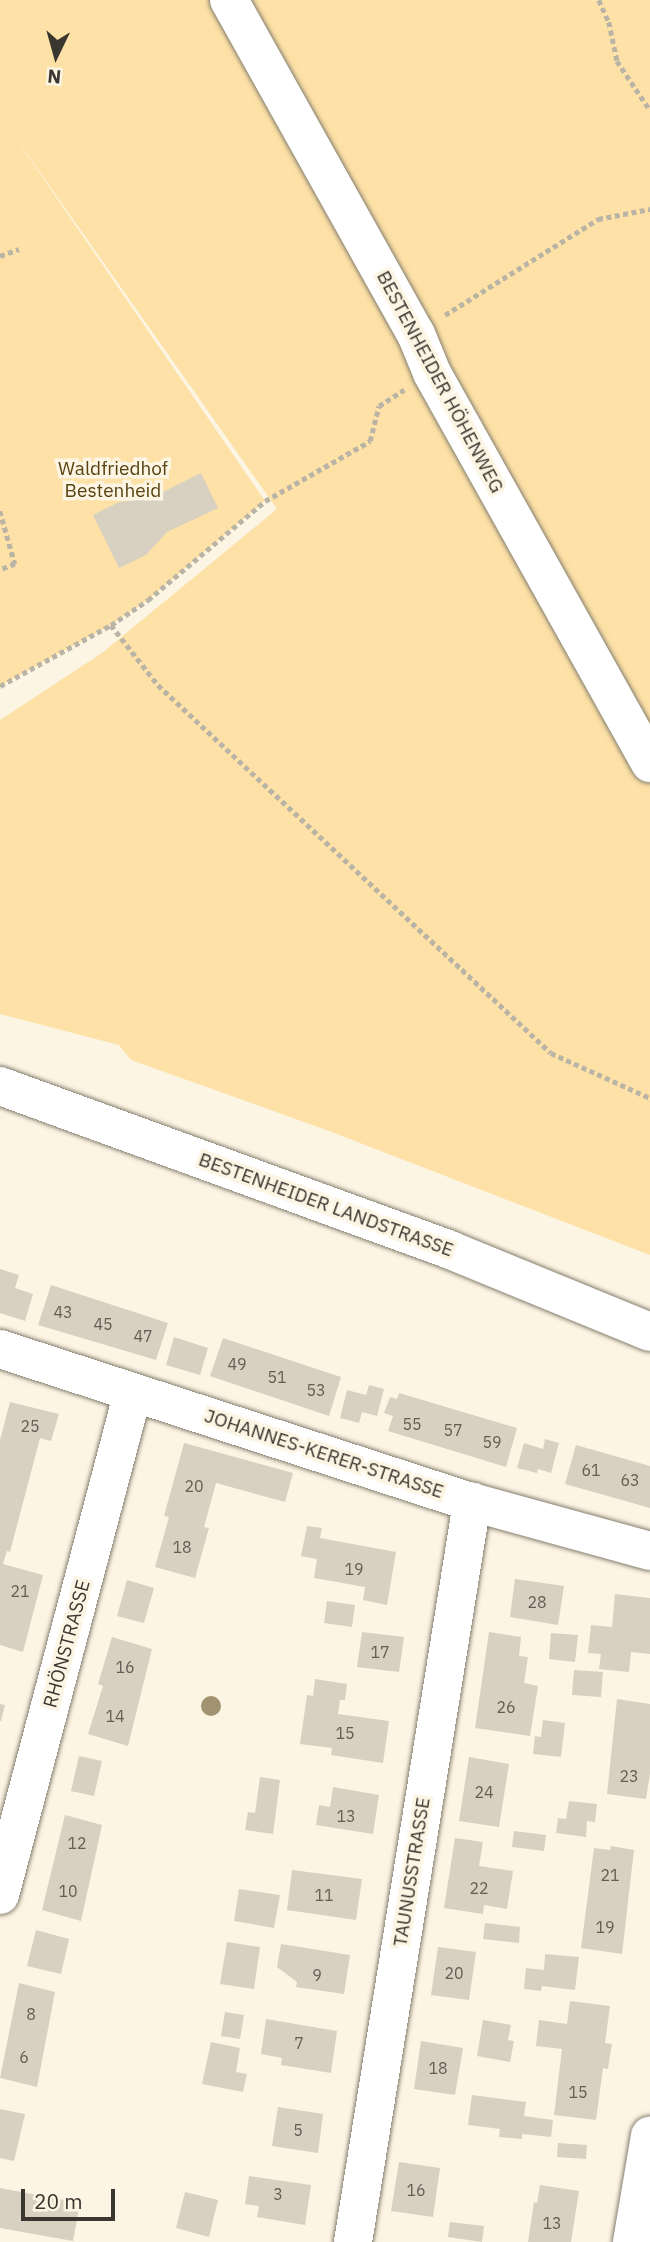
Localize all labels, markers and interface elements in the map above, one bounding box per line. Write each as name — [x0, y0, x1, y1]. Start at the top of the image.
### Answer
north arrow — [21, 21, 91, 91]
text: N — [46, 64, 62, 89]
street label: BESTENHEIDER HÖHENWEG — [372, 267, 508, 497]
park label: Waldfriedhof Bestenheid — [58, 458, 168, 502]
street label: BESTENHEIDER LANDSTRASSE — [196, 1148, 456, 1262]
house number: 43 — [53, 1302, 73, 1322]
house number: 45 — [93, 1314, 113, 1334]
house number: 47 — [133, 1326, 153, 1346]
house number: 49 — [227, 1354, 247, 1374]
house number: 51 — [267, 1367, 287, 1387]
house number: 53 — [306, 1380, 326, 1400]
street label: JOHANNES-KERER-STRASSE — [202, 1405, 446, 1503]
house number: 55 — [402, 1414, 422, 1434]
house number: 25 — [20, 1416, 40, 1436]
house number: 57 — [443, 1420, 463, 1440]
house number: 59 — [482, 1432, 502, 1452]
house number: 61 — [581, 1460, 601, 1480]
house number: 63 — [620, 1470, 640, 1490]
house number: 20 — [184, 1476, 204, 1496]
house number: 18 — [172, 1537, 192, 1557]
house number: 19 — [344, 1559, 364, 1579]
street label: RHÖNSTRASSE — [39, 1578, 95, 1710]
house number: 21 — [10, 1581, 30, 1601]
house number: 28 — [527, 1592, 547, 1612]
house number: 17 — [370, 1642, 390, 1662]
house number: 16 — [115, 1657, 135, 1677]
house number: 26 — [496, 1697, 516, 1717]
house number: 14 — [105, 1706, 125, 1726]
house number: 15 — [335, 1723, 355, 1743]
house number: 23 — [619, 1766, 639, 1786]
house number: 24 — [474, 1782, 494, 1802]
street label: TAUNUSSTRASSE — [389, 1796, 435, 1948]
house number: 13 — [336, 1806, 356, 1826]
house number: 12 — [67, 1833, 87, 1853]
house number: 21 — [600, 1865, 620, 1885]
house number: 22 — [469, 1878, 489, 1898]
house number: 10 — [58, 1881, 78, 1901]
house number: 11 — [314, 1885, 334, 1905]
house number: 19 — [595, 1917, 615, 1937]
house number: 20 — [444, 1963, 464, 1983]
house number: 9 — [312, 1965, 322, 1985]
house number: 8 — [26, 2004, 36, 2024]
house number: 7 — [294, 2033, 304, 2053]
house number: 6 — [19, 2047, 29, 2067]
house number: 18 — [428, 2058, 448, 2078]
house number: 15 — [568, 2082, 588, 2102]
house number: 5 — [293, 2120, 303, 2140]
scale bar — [24, 2176, 119, 2220]
house number: 16 — [406, 2180, 426, 2200]
house number: 3 — [273, 2184, 283, 2204]
text: 20 m — [34, 2187, 83, 2215]
house number: 13 — [542, 2213, 562, 2233]

